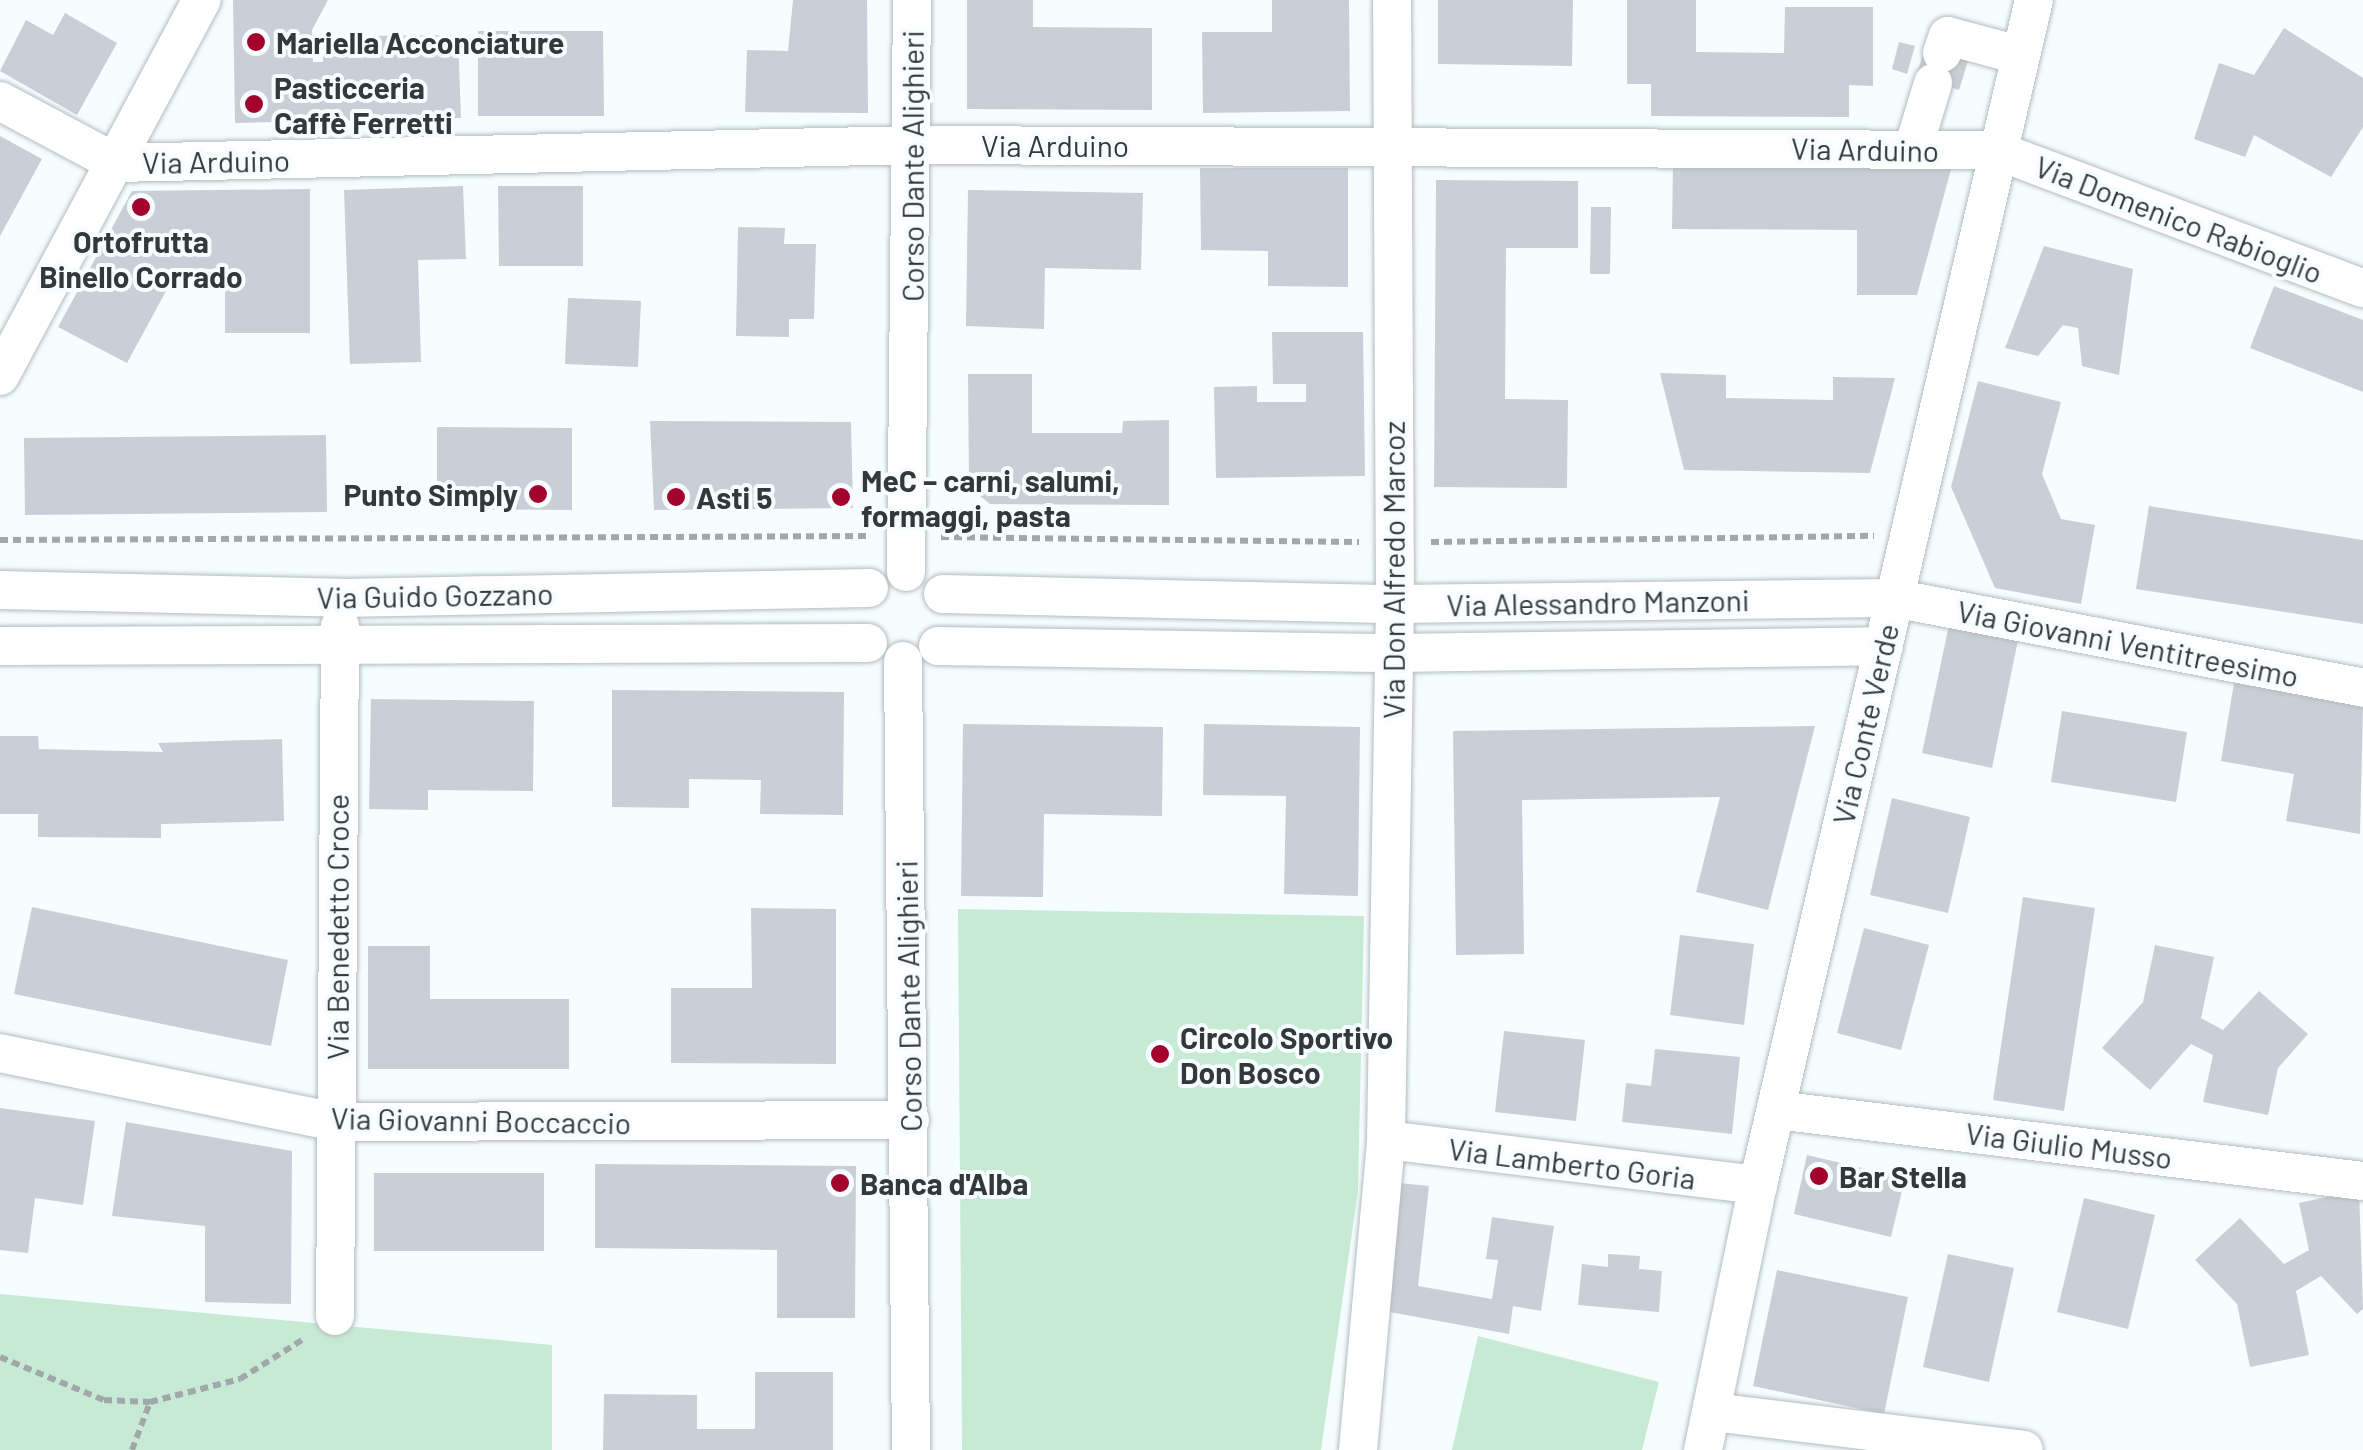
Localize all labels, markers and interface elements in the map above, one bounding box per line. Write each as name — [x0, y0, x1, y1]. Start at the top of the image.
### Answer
place label: Mariella Acconciature — [276, 24, 564, 60]
street label: Corso Dante Alighieri — [894, 30, 930, 302]
marker: Mariella Acconciature — [245, 31, 267, 53]
place label: Pasticceria Caffè Ferretti — [274, 69, 453, 140]
marker: Pasticceria Caffè Ferretti — [243, 93, 265, 115]
street label: Via Arduino — [981, 127, 1129, 163]
street label: Via Arduino — [1791, 130, 1939, 168]
street label: Via Arduino — [142, 142, 290, 180]
street label: Via Domenico Rabioglio — [2030, 148, 2328, 290]
marker: Ortofrutta Binello Corrado — [130, 196, 152, 218]
place label: Ortofrutta Binello Corrado — [39, 223, 243, 294]
street label: Via Don Alfredo Marcoz — [1375, 421, 1411, 719]
place label: MeC – carni, salumi, formaggi, pasta — [861, 462, 1120, 532]
place label: Punto Simply — [343, 476, 518, 512]
place label: Asti 5 — [696, 479, 772, 515]
marker: Punto Simply — [527, 483, 549, 505]
marker: Asti 5 — [665, 486, 687, 508]
marker: MeC – carni, salumi, formaggi, pasta — [830, 486, 852, 508]
street label: Via Guido Gozzano — [316, 575, 554, 615]
street label: Via Alessandro Manzoni — [1446, 581, 1750, 623]
street label: Via Giovanni Ventitreesimo — [1954, 592, 2302, 694]
street label: Via Conte Verde — [1824, 620, 1906, 828]
street label: Via Benedetto Croce — [319, 794, 355, 1060]
street label: Corso Dante Alighieri — [888, 860, 928, 1132]
place label: Circolo Sportivo Don Bosco — [1180, 1019, 1393, 1090]
marker: Circolo Sportivo Don Bosco — [1149, 1043, 1171, 1065]
street label: Via Giovanni Boccaccio — [331, 1099, 631, 1141]
street label: Via Giulio Musso — [1964, 1114, 2174, 1176]
street label: Via Lamberto Goria — [1446, 1130, 1698, 1196]
place label: Bar Stella — [1839, 1158, 1967, 1194]
place label: Banca d'Alba — [860, 1165, 1028, 1201]
marker: Bar Stella — [1808, 1165, 1830, 1187]
marker: Banca d'Alba — [829, 1172, 851, 1194]

